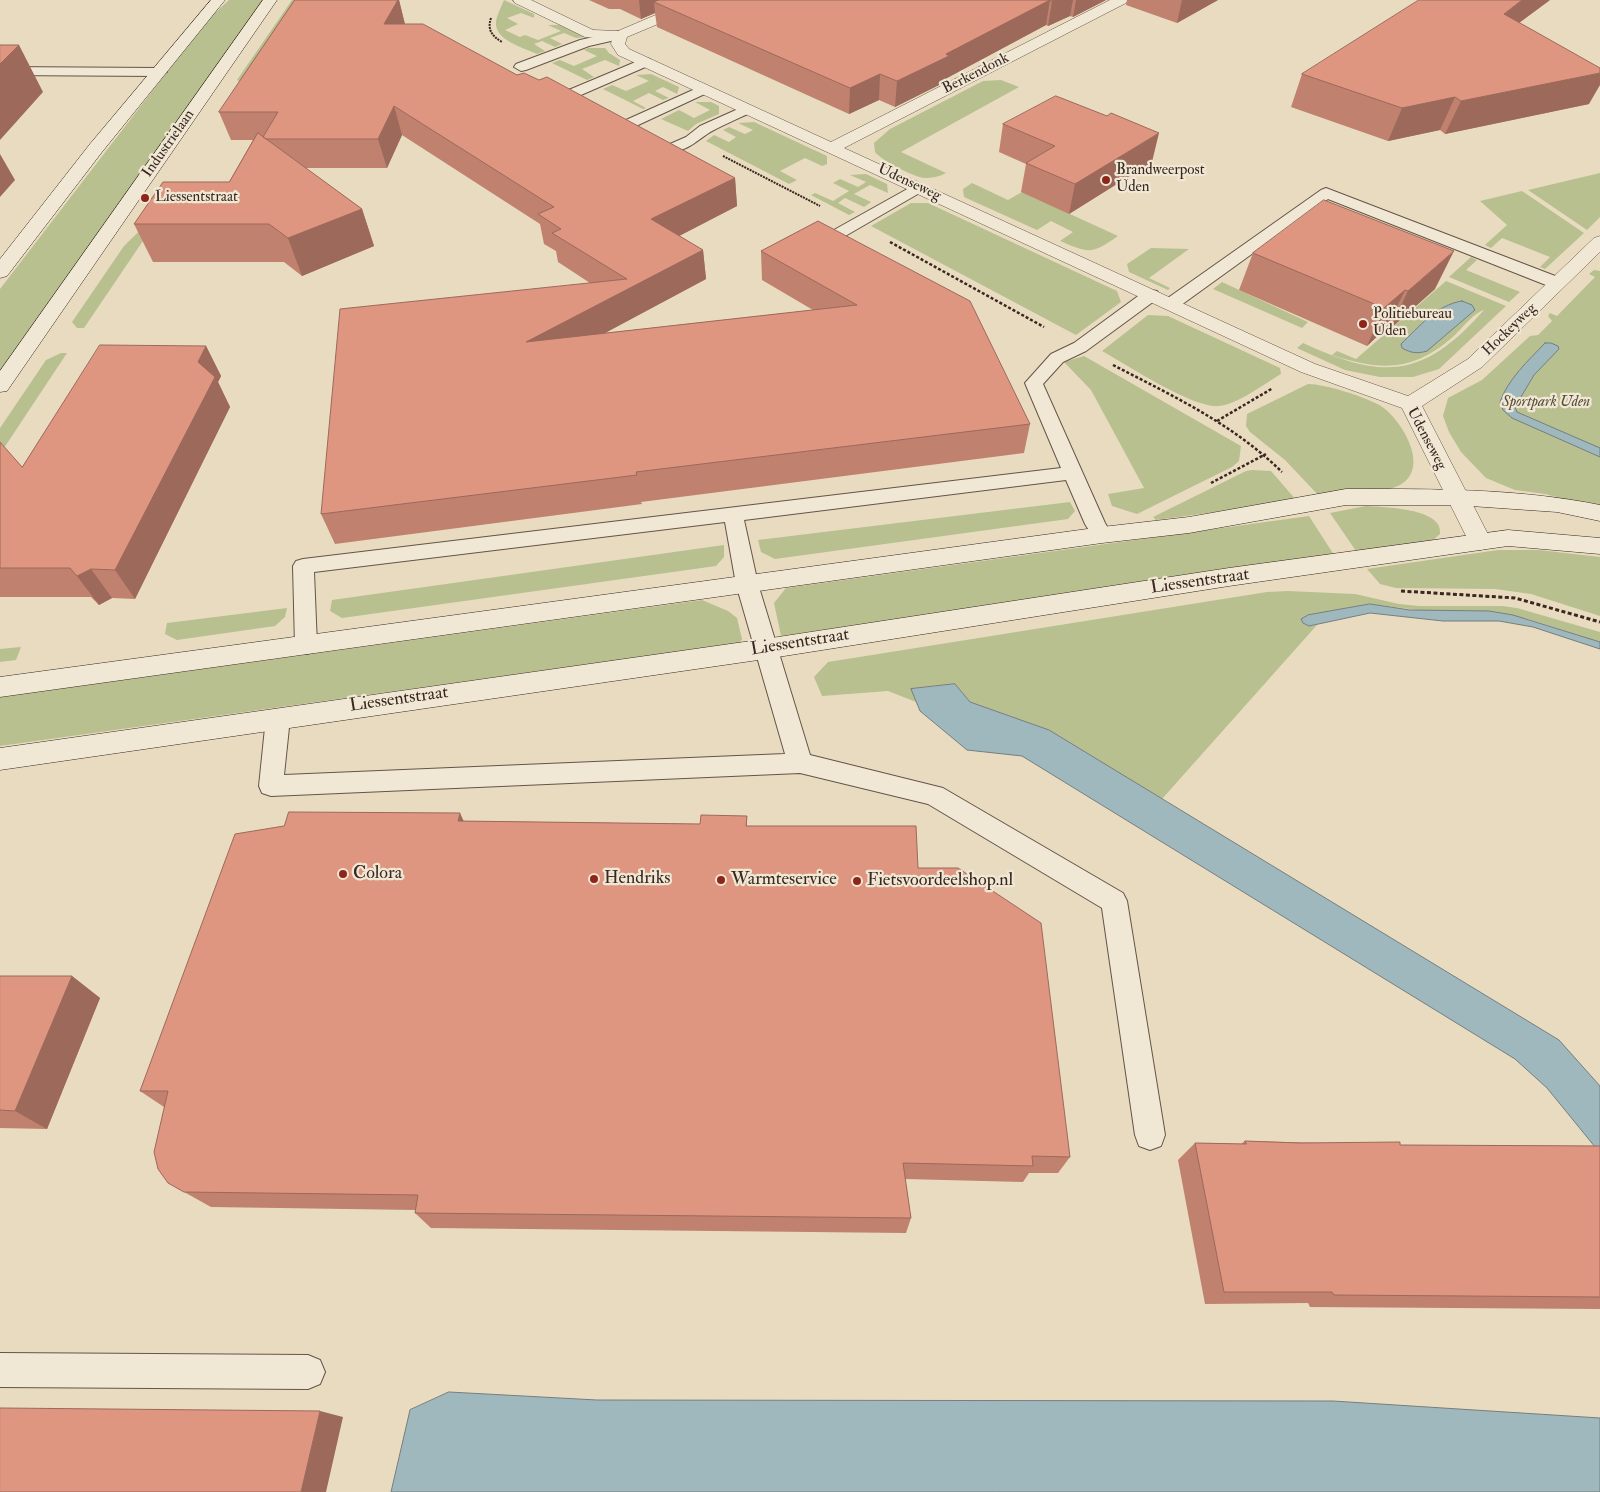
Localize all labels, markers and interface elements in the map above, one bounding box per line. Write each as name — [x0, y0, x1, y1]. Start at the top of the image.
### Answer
street label: Berkendonk — [940, 50, 1012, 98]
street label: Industrielaan — [139, 107, 199, 181]
street label: Udenseweg — [874, 161, 944, 205]
place label: Brandweerpost Uden — [1116, 162, 1205, 197]
marker: Brandweerpost Uden — [1100, 174, 1112, 186]
place label: Liessentstraat — [155, 189, 238, 207]
marker: Liessentstraat — [139, 192, 151, 204]
street label: Hockeyweg — [1479, 300, 1541, 360]
place label: Politiebureau Uden — [1373, 306, 1452, 341]
marker: Politiebureau Uden — [1357, 318, 1369, 330]
park label: Sportpark Uden — [1502, 394, 1590, 412]
street label: Udenseweg — [1402, 405, 1450, 473]
street label: Liessentstraat — [1149, 564, 1251, 600]
street label: Liessentstraat — [749, 625, 851, 661]
street label: Liessentstraat — [348, 682, 450, 718]
place label: Colora — [353, 863, 402, 885]
marker: Colora — [337, 868, 349, 880]
place label: Hendriks — [604, 868, 670, 890]
place label: Warmteservice — [731, 869, 837, 891]
place label: Fietsvoordeelshop.nl — [867, 870, 1013, 892]
marker: Hendriks — [588, 873, 600, 885]
marker: Warmteservice — [715, 874, 727, 886]
marker: Fietsvoordeelshop.nl — [851, 875, 863, 887]

